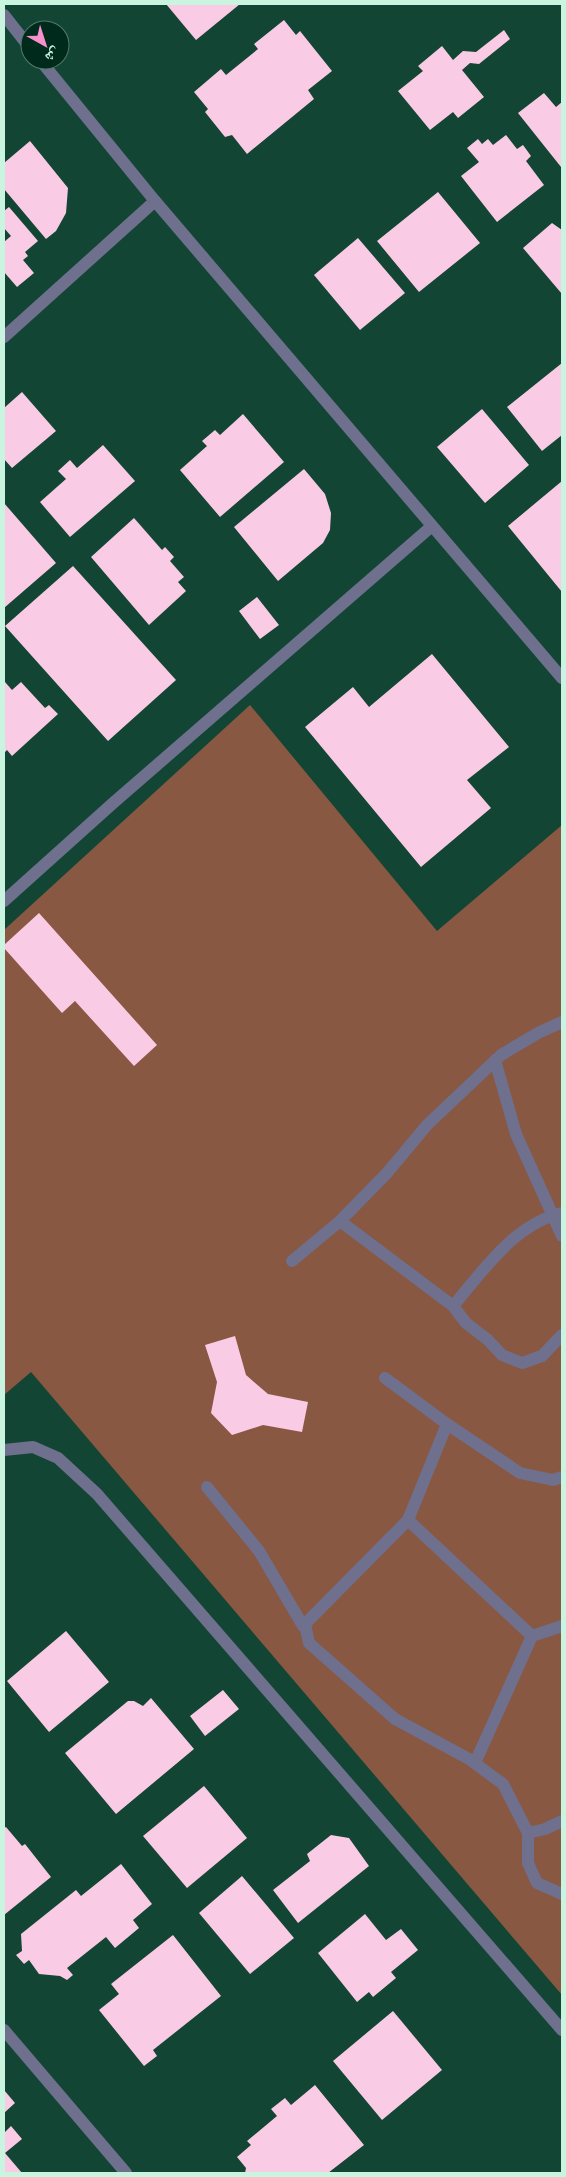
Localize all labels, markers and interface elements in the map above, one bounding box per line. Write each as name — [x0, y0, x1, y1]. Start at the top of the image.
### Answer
north arrow — [20, 20, 70, 70]
text: ش — [42, 43, 64, 66]

